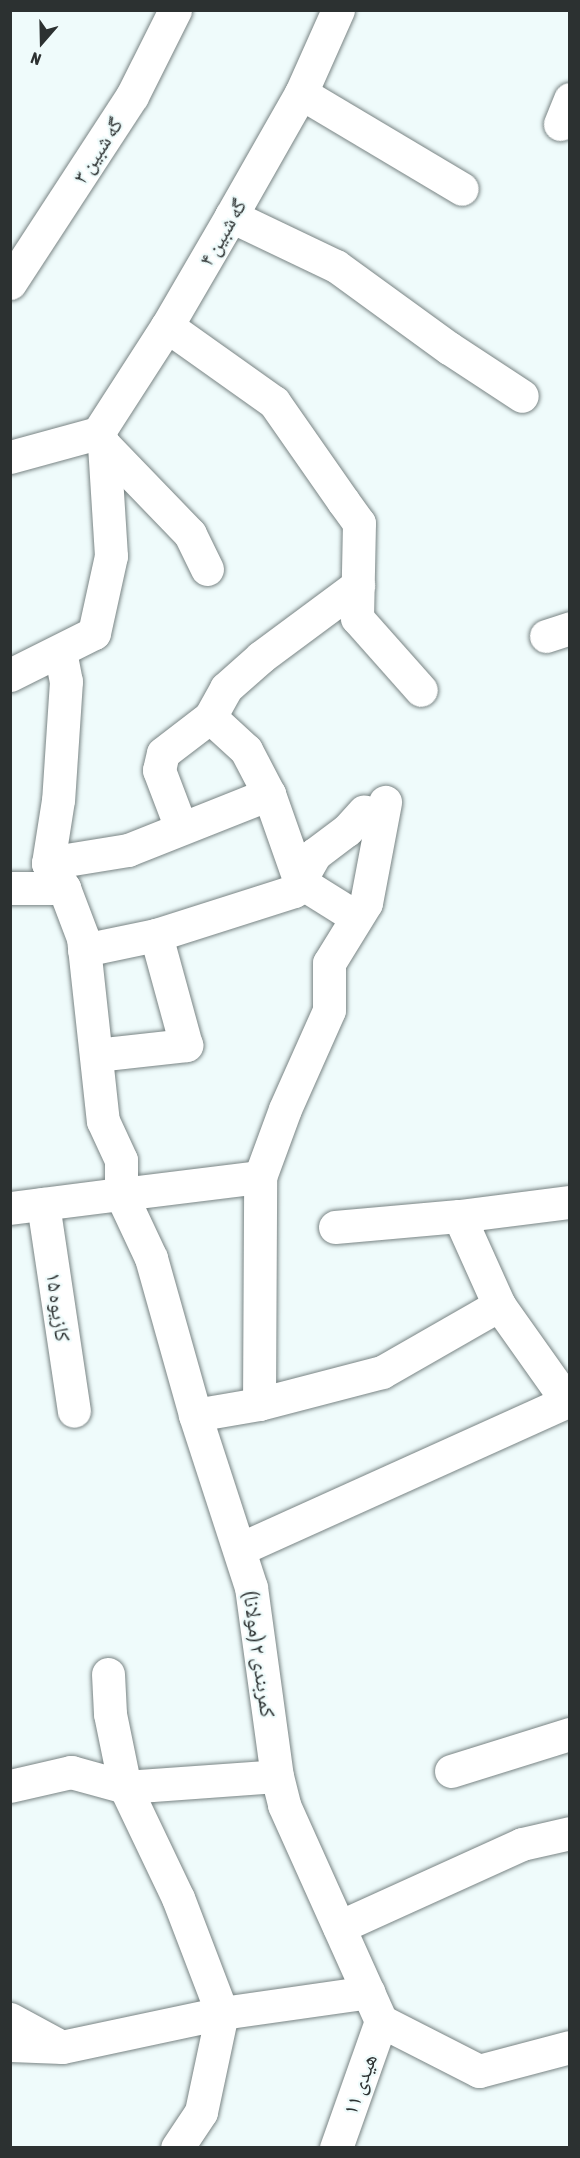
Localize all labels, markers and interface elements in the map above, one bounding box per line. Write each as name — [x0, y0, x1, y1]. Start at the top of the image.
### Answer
north arrow — [12, 12, 72, 72]
text: N — [28, 49, 43, 69]
street label: گه شبین ۳ — [67, 112, 127, 188]
street label: گه شبین ۴ — [193, 194, 251, 270]
street label: کازیوه ۱۵ — [42, 1271, 76, 1343]
street label: کمربندی ۲ (مولانا) — [239, 1589, 281, 1719]
street label: هیدی ۱۱ — [336, 2050, 382, 2118]

